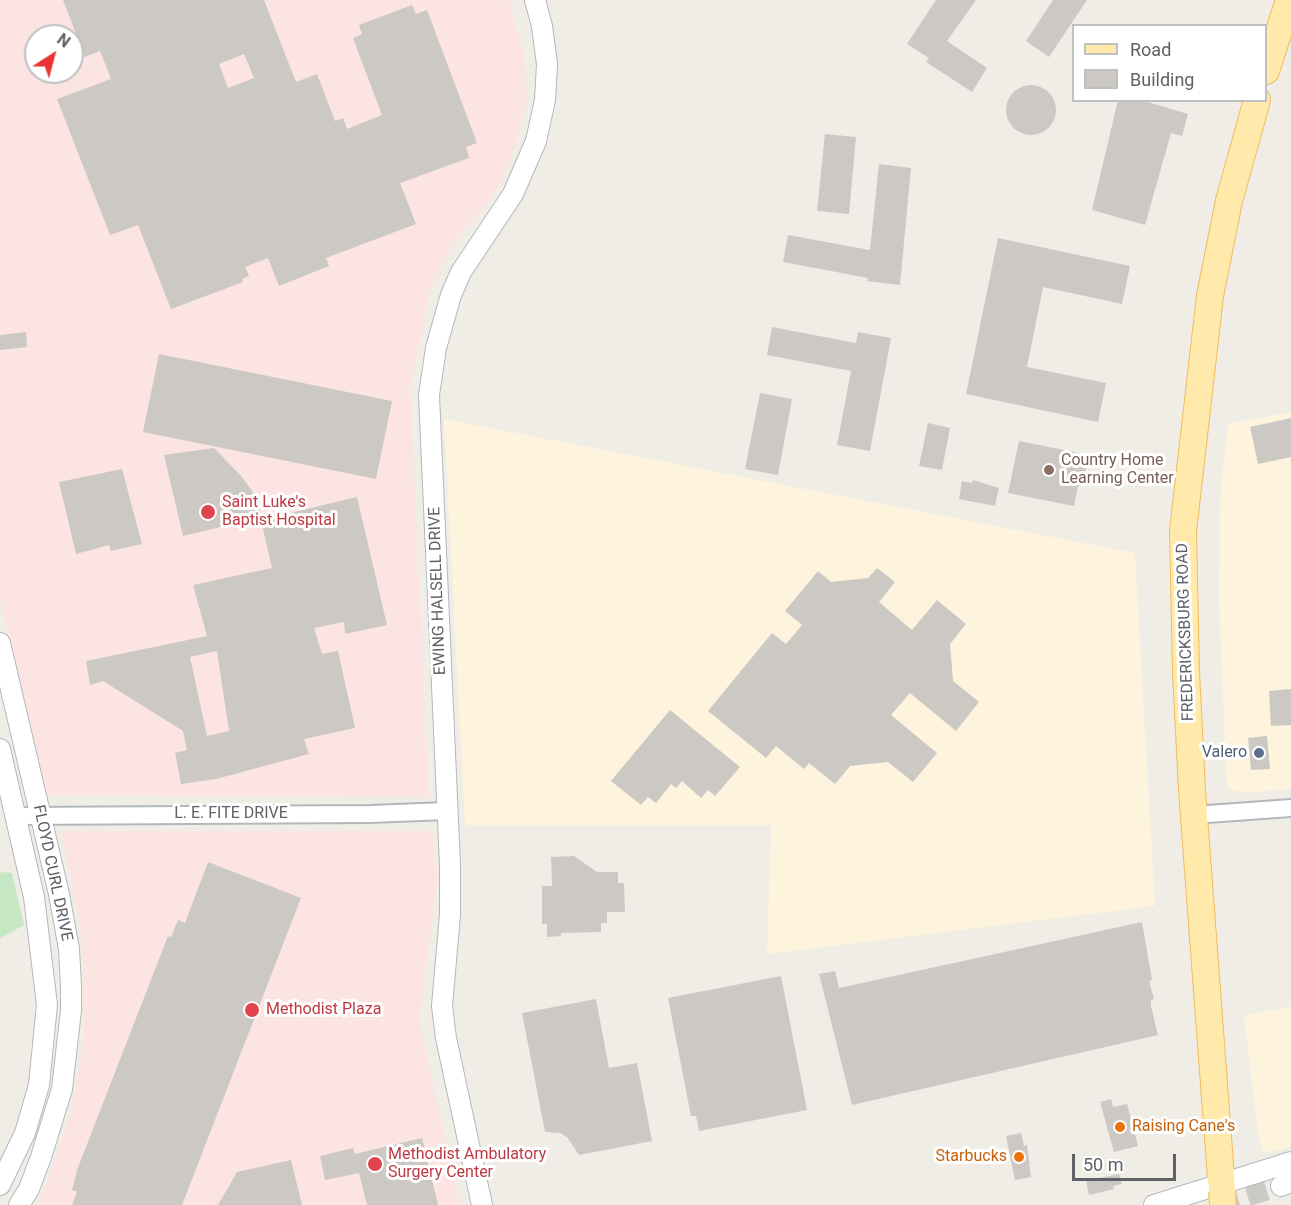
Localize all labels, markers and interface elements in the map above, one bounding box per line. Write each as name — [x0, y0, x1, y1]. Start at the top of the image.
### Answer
north arrow — [24, 24, 84, 84]
legend — [1072, 24, 1267, 102]
text: N — [54, 30, 74, 52]
text: Road — [1130, 39, 1171, 60]
text: Building — [1130, 69, 1194, 90]
place label: Country Home Learning Center — [1061, 451, 1174, 489]
marker: Country Home Learning Center — [1042, 463, 1056, 477]
place label: Saint Luke's Baptist Hospital — [222, 493, 336, 531]
marker: Saint Luke's Baptist Hospital — [199, 503, 217, 521]
street label: EWING HALSELL DRIVE — [425, 507, 451, 675]
street label: FREDERICKSBURG ROAD — [1173, 543, 1199, 721]
place label: Valero — [1202, 743, 1247, 763]
marker: Valero — [1252, 746, 1266, 760]
street label: FLOYD CURL DRIVE — [28, 803, 76, 943]
street label: L. E. FITE DRIVE — [174, 804, 288, 824]
place label: Methodist Plaza — [266, 1000, 381, 1020]
marker: Methodist Plaza — [243, 1001, 261, 1019]
place label: Raising Cane's — [1132, 1117, 1235, 1137]
marker: Raising Cane's — [1113, 1120, 1127, 1134]
scale bar — [1075, 1142, 1178, 1180]
place label: Methodist Ambulatory Surgery Center — [388, 1145, 546, 1183]
place label: Starbucks — [936, 1147, 1007, 1167]
marker: Starbucks — [1012, 1150, 1026, 1164]
text: 50 m — [1083, 1154, 1123, 1175]
marker: Methodist Ambulatory Surgery Center — [366, 1155, 384, 1173]

